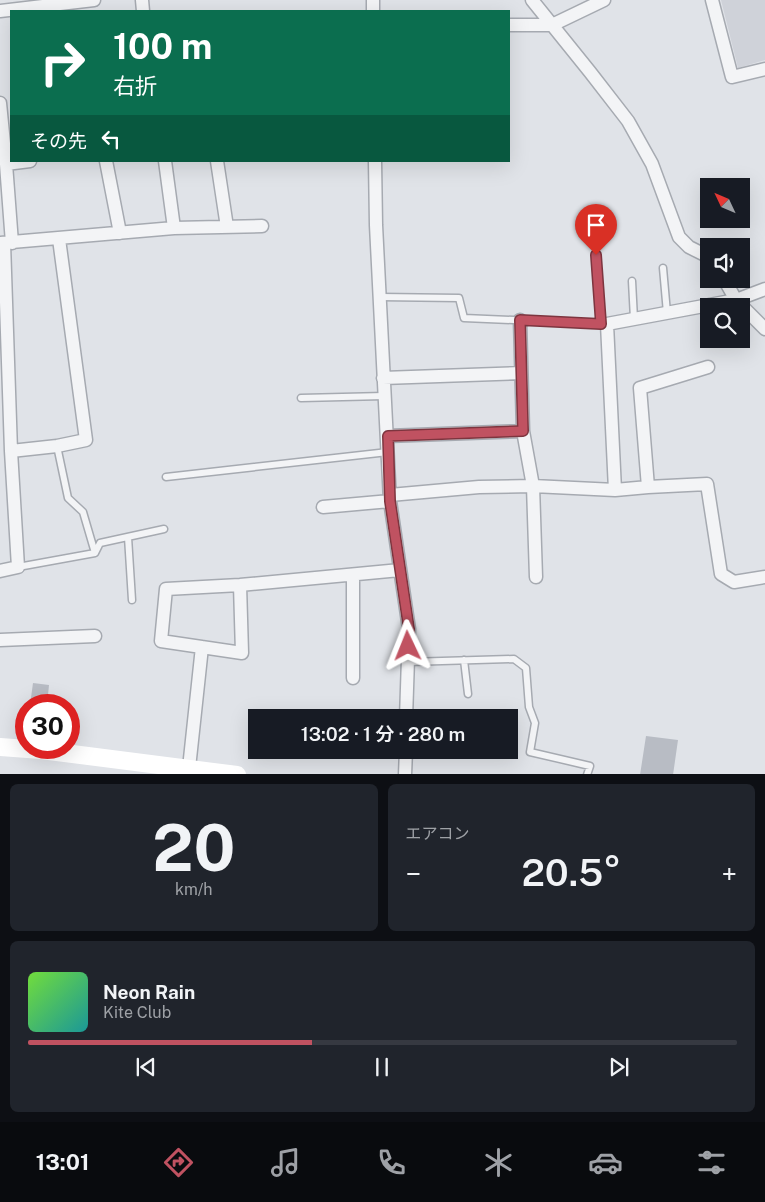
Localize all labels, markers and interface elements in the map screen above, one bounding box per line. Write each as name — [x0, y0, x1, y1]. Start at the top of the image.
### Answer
text: 100 m — [113, 26, 212, 67]
icon: right — [30, 30, 95, 95]
text: 右折 — [113, 73, 157, 99]
icon: left — [97, 125, 125, 153]
text: その先 — [30, 130, 87, 152]
north arrow — [700, 178, 750, 228]
map controls — [700, 178, 750, 348]
pin — [575, 204, 617, 255]
icon: arrive — [582, 211, 610, 239]
button: sound — [700, 238, 750, 288]
button: search — [700, 298, 750, 348]
position arrow — [381, 619, 433, 671]
speed limit sign: 30 — [15, 694, 80, 759]
text: 13:02 · 1 分 · 280 m — [301, 723, 465, 745]
text: 20 — [152, 809, 235, 886]
text: エアコン — [406, 824, 470, 843]
text: 20.5° — [521, 850, 621, 895]
text: − — [406, 857, 421, 890]
text: + — [721, 857, 737, 890]
text: km/h — [175, 880, 213, 899]
text: Neon Rain — [103, 981, 195, 1003]
text: Kite Club — [103, 1003, 171, 1022]
icon: previous — [132, 1053, 160, 1081]
icon: pause — [368, 1053, 396, 1081]
icon: next — [605, 1053, 633, 1081]
icon: directions — [161, 1145, 196, 1180]
icon: music — [268, 1145, 303, 1180]
icon: phone — [374, 1145, 409, 1180]
icon: climate — [481, 1145, 516, 1180]
icon: car — [588, 1145, 623, 1180]
icon: filters — [694, 1145, 729, 1180]
text: 13:01 — [36, 1149, 89, 1175]

